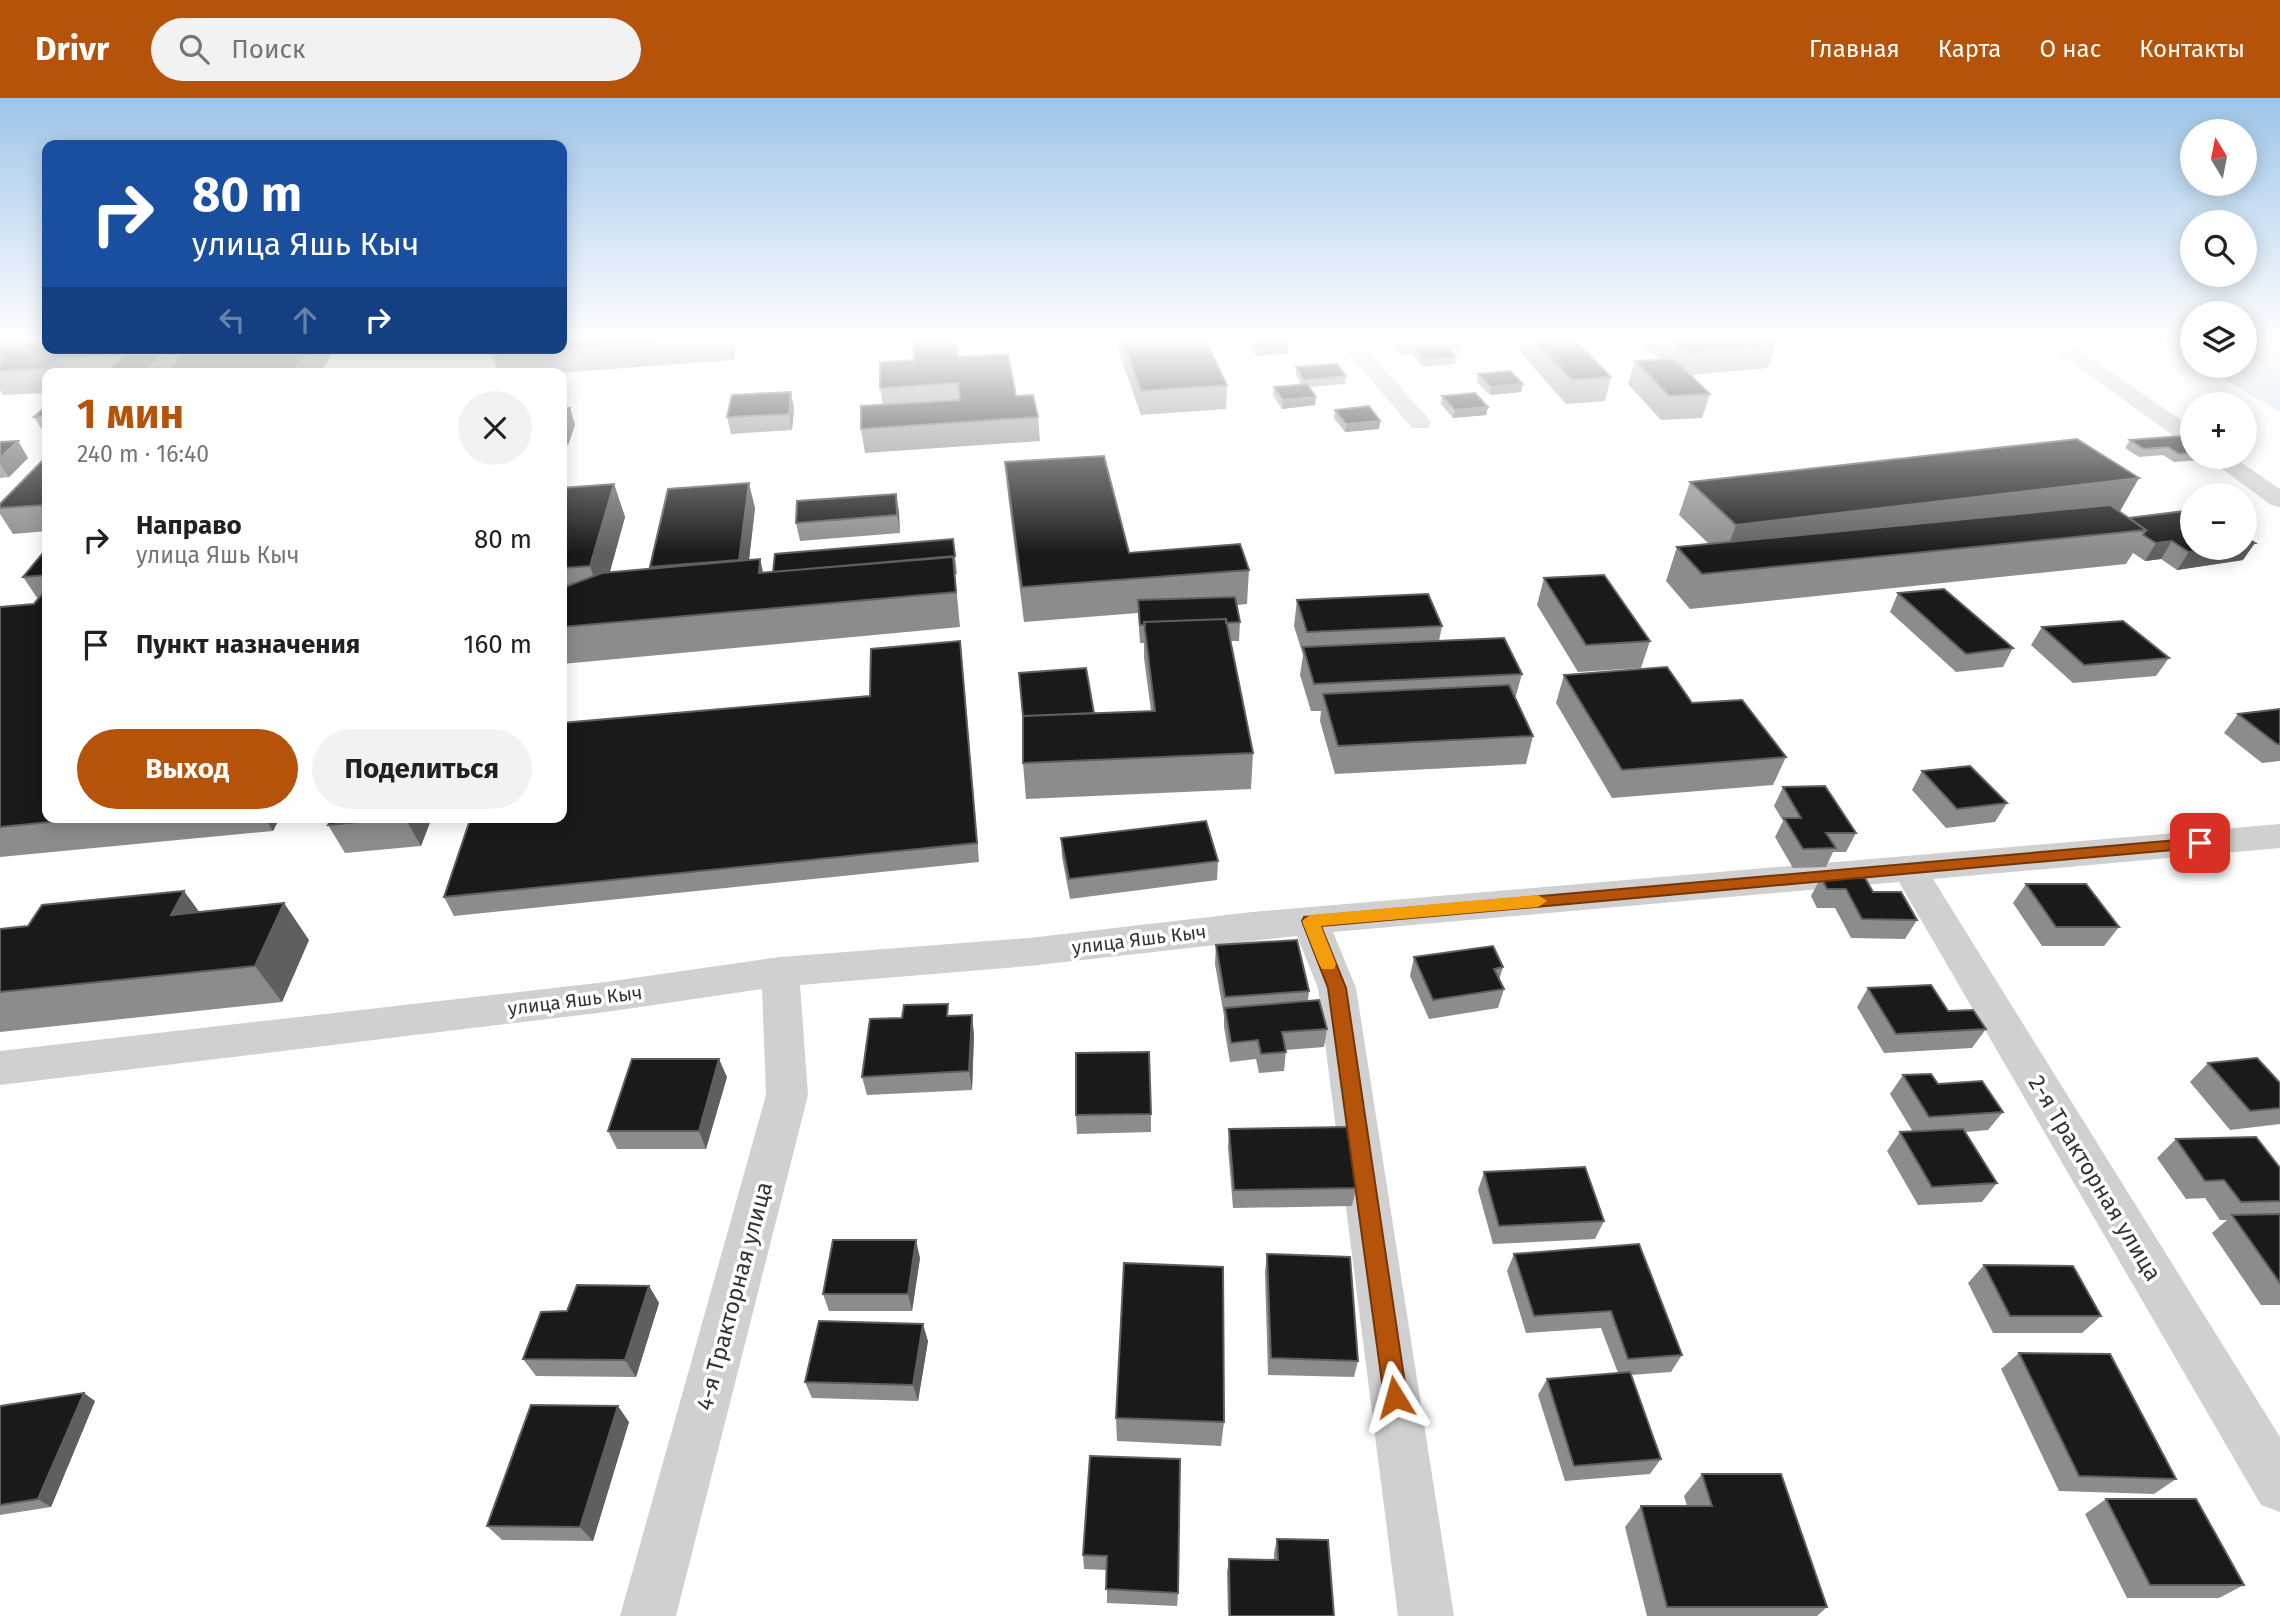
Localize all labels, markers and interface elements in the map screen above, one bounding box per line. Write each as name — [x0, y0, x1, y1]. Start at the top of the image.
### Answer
search box — [151, 18, 641, 81]
text: Drivr — [35, 29, 109, 69]
icon: search — [175, 30, 213, 68]
text: Поиск — [231, 34, 305, 65]
text: Главная — [1809, 35, 1900, 63]
text: Карта — [1938, 35, 2001, 63]
text: О нас — [2039, 35, 2101, 63]
text: Контакты — [2139, 35, 2245, 63]
north arrow — [2180, 119, 2258, 196]
map controls — [2180, 119, 2257, 560]
text: 80 m — [192, 165, 302, 224]
icon: right — [77, 168, 168, 259]
button: search — [2180, 210, 2257, 287]
text: улица Яшь Кыч — [192, 225, 420, 263]
icon: left — [213, 301, 251, 339]
icon: ahead — [286, 301, 324, 339]
icon: right — [359, 301, 397, 339]
button: layers — [2180, 301, 2257, 378]
text: 1 мин — [77, 389, 184, 439]
button: close — [458, 391, 532, 465]
button: + — [2180, 392, 2257, 469]
text: 240 m · 16:40 — [77, 440, 209, 468]
button: − — [2180, 483, 2257, 560]
text: Направо — [136, 510, 242, 541]
icon: right — [77, 521, 115, 559]
text: 80 m — [474, 524, 532, 555]
text: улица Яшь Кыч — [136, 541, 300, 569]
icon: arrive — [77, 626, 115, 664]
text: Пункт назначения — [136, 629, 360, 660]
text: 160 m — [463, 629, 532, 660]
button: Выход — [77, 729, 298, 809]
button: Поделиться — [312, 729, 532, 809]
pin — [2170, 813, 2230, 873]
icon: arrive — [2181, 824, 2219, 862]
street label: улица Яшь Кыч — [1071, 920, 1207, 959]
street label: улица Яшь Кыч — [507, 981, 643, 1020]
street label: 2-я Тракторная улица — [2023, 1070, 2167, 1286]
street label: 4-я Тракторная улица — [690, 1179, 778, 1413]
position arrow — [1358, 1360, 1432, 1434]

